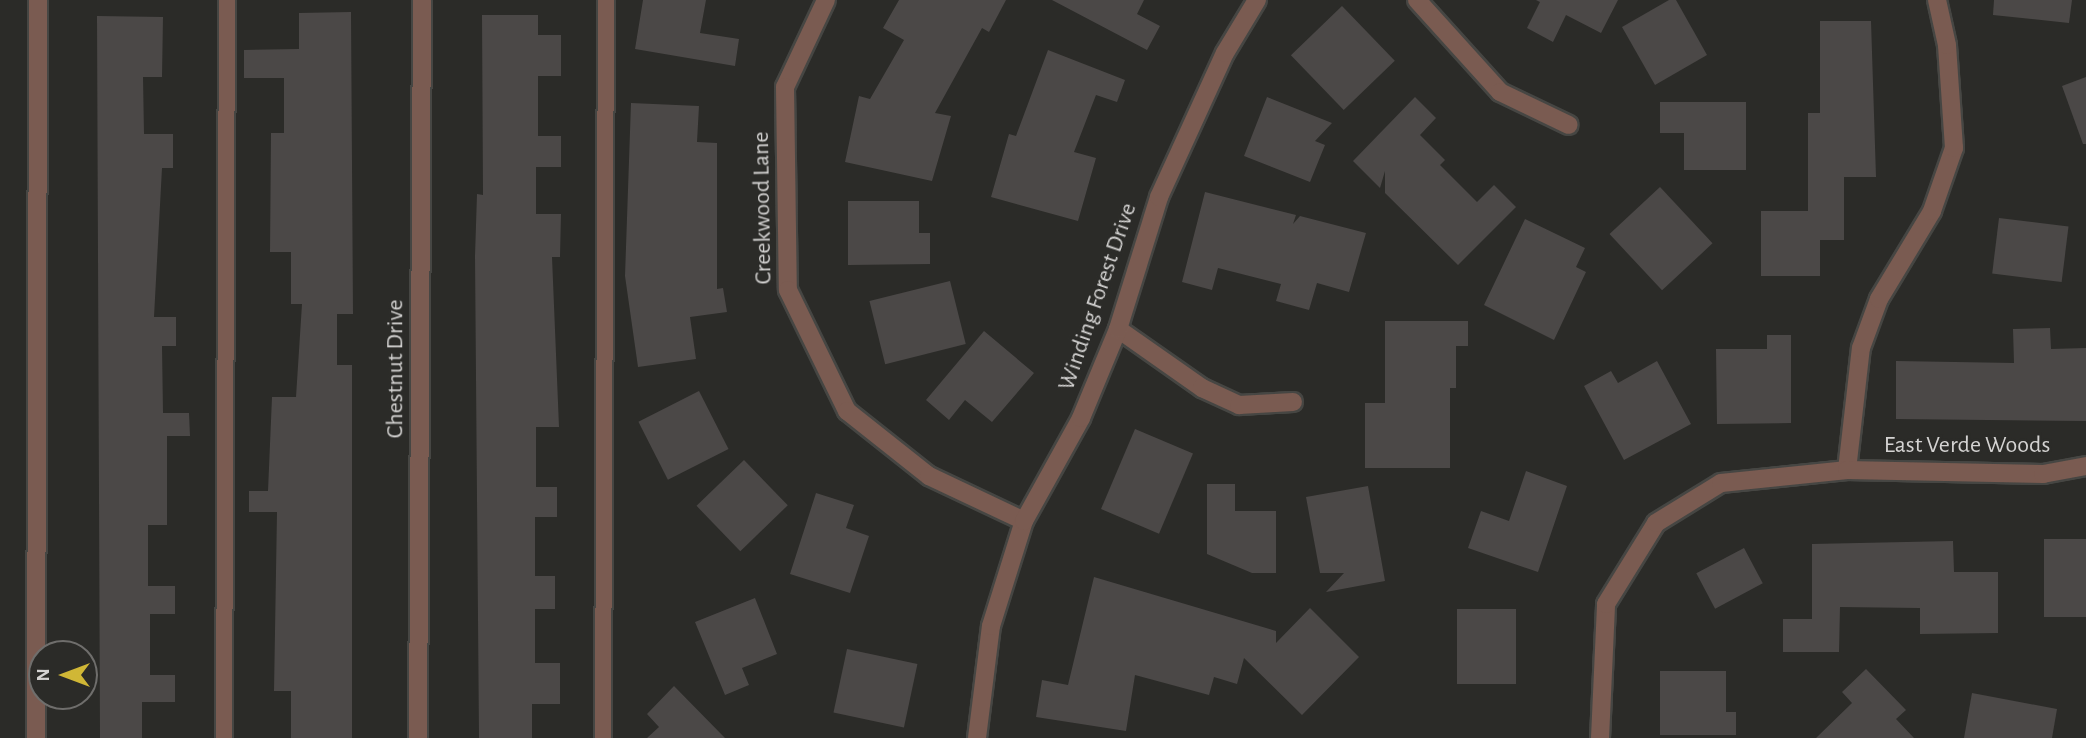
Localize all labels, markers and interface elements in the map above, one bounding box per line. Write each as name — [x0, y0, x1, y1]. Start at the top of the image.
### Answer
street label: Creekwood Lane — [747, 131, 779, 285]
street label: Winding Forest Drive — [1052, 200, 1144, 394]
street label: Chestnut Drive — [382, 300, 410, 438]
street label: East Verde Woods — [1884, 432, 2050, 460]
north arrow — [28, 640, 98, 710]
text: N — [34, 668, 53, 682]

